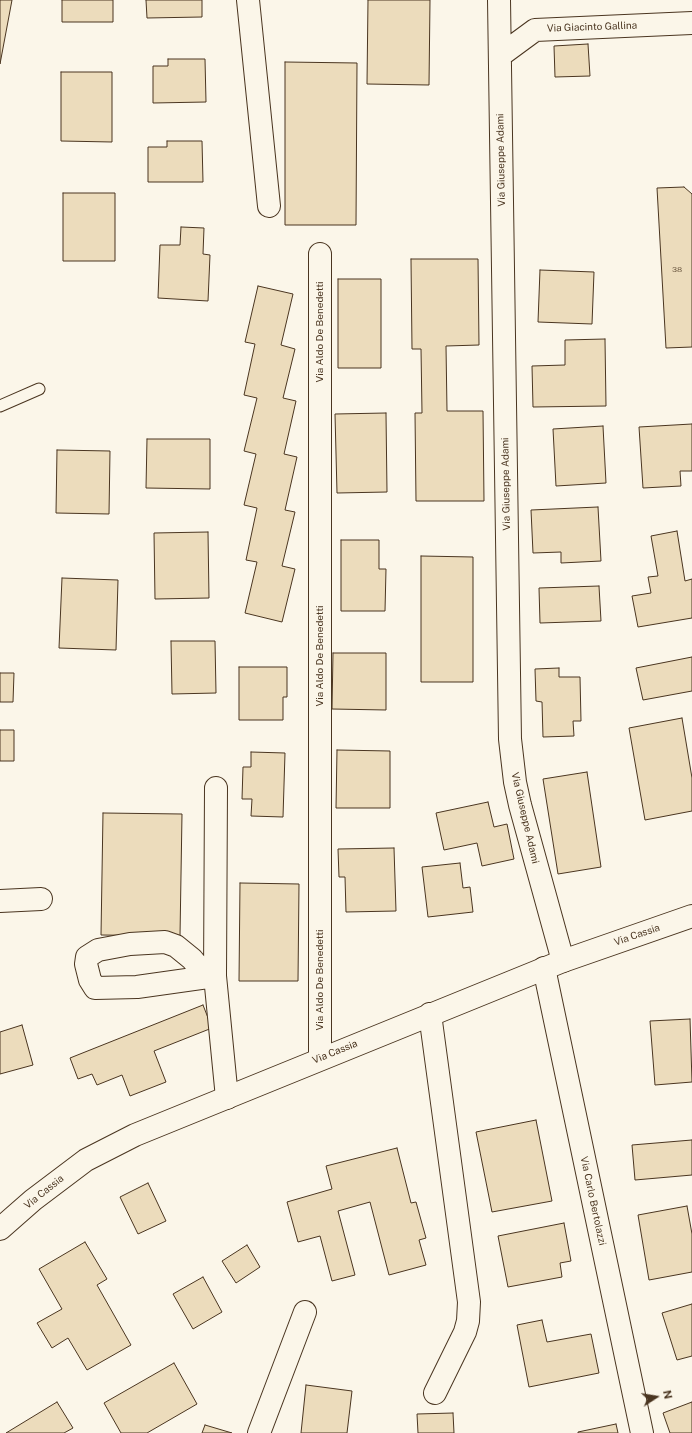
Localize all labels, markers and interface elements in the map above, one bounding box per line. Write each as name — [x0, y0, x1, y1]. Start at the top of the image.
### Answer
street label: Via Giacinto Gallina — [547, 19, 637, 35]
street label: Via Giuseppe Adami — [494, 113, 508, 207]
house number: 38 — [672, 265, 682, 275]
street label: Via Aldo De Benedetti — [314, 281, 326, 383]
street label: Via Giuseppe Adami — [499, 437, 513, 531]
street label: Via Aldo De Benedetti — [314, 605, 326, 707]
street label: Via Giuseppe Adami — [509, 771, 541, 865]
street label: Via Cassia — [613, 922, 661, 948]
street label: Via Aldo De Benedetti — [314, 929, 326, 1031]
street label: Via Cassia — [311, 1038, 359, 1066]
street label: Via Carlo Bertolazzi — [578, 1155, 608, 1247]
street label: Via Cassia — [22, 1172, 66, 1212]
north arrow — [636, 1377, 676, 1417]
text: N — [661, 1389, 675, 1400]

